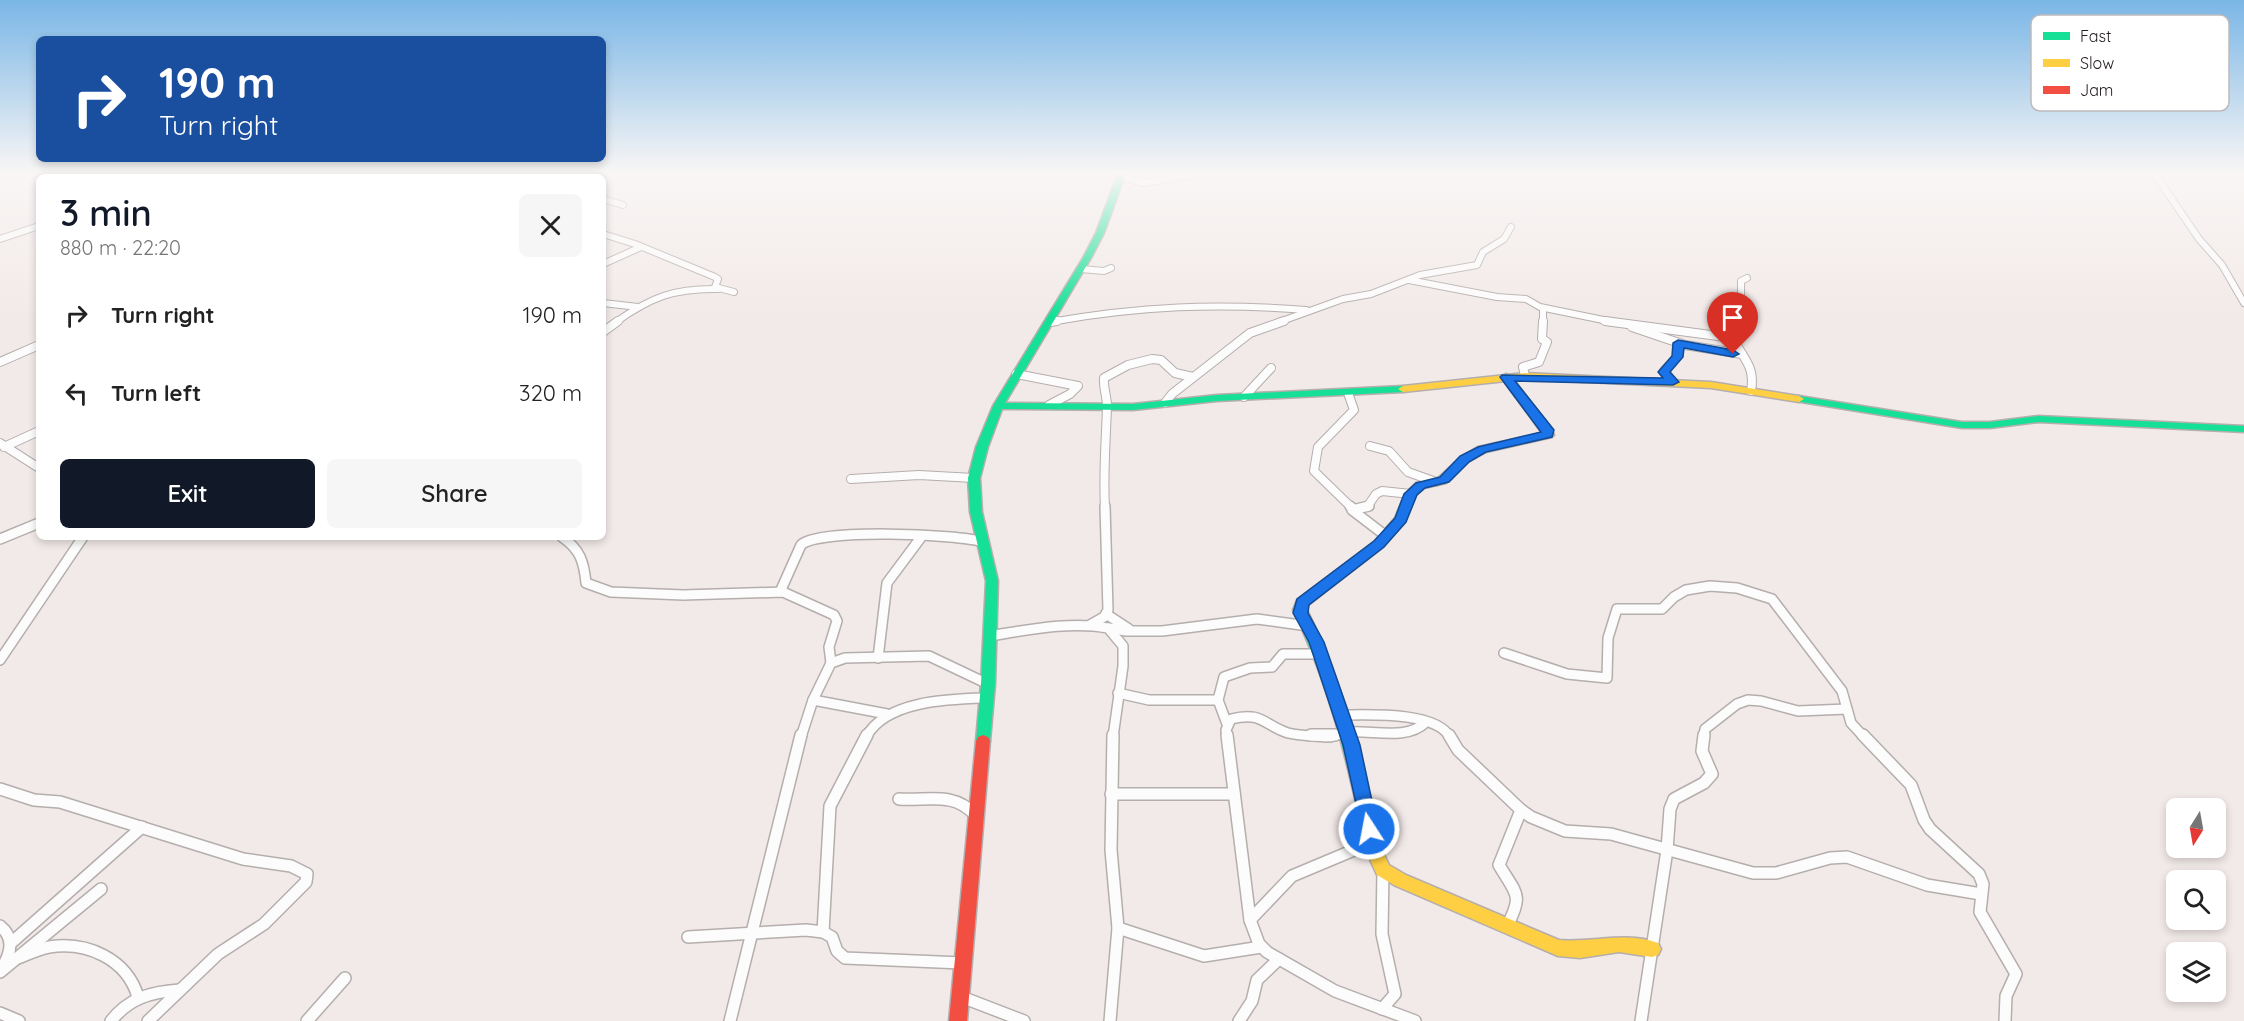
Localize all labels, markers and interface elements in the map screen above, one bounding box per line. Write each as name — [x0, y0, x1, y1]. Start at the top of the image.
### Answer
legend — [2031, 15, 2229, 111]
text: Fast — [2080, 26, 2111, 46]
text: Slow — [2080, 53, 2114, 73]
text: 190 m — [159, 56, 275, 109]
icon: right — [60, 60, 138, 138]
text: Jam — [2080, 80, 2113, 100]
text: Turn right — [159, 108, 278, 142]
text: 3 min — [60, 190, 152, 235]
button: close — [519, 194, 582, 257]
text: 880 m · 22:20 — [60, 235, 181, 260]
pin — [1707, 292, 1758, 354]
icon: right — [60, 299, 93, 332]
text: Turn right — [111, 301, 215, 329]
text: 190 m — [522, 301, 582, 329]
icon: arrive — [1716, 301, 1749, 334]
icon: left — [60, 377, 93, 410]
text: Turn left — [111, 379, 201, 407]
text: 320 m — [519, 379, 582, 407]
button: Exit — [60, 459, 315, 528]
button: Share — [327, 459, 582, 528]
position arrow — [1337, 797, 1401, 861]
north arrow — [2166, 798, 2226, 858]
map controls — [2166, 798, 2226, 1002]
button: search — [2166, 870, 2226, 930]
button: layers — [2166, 942, 2226, 1002]

